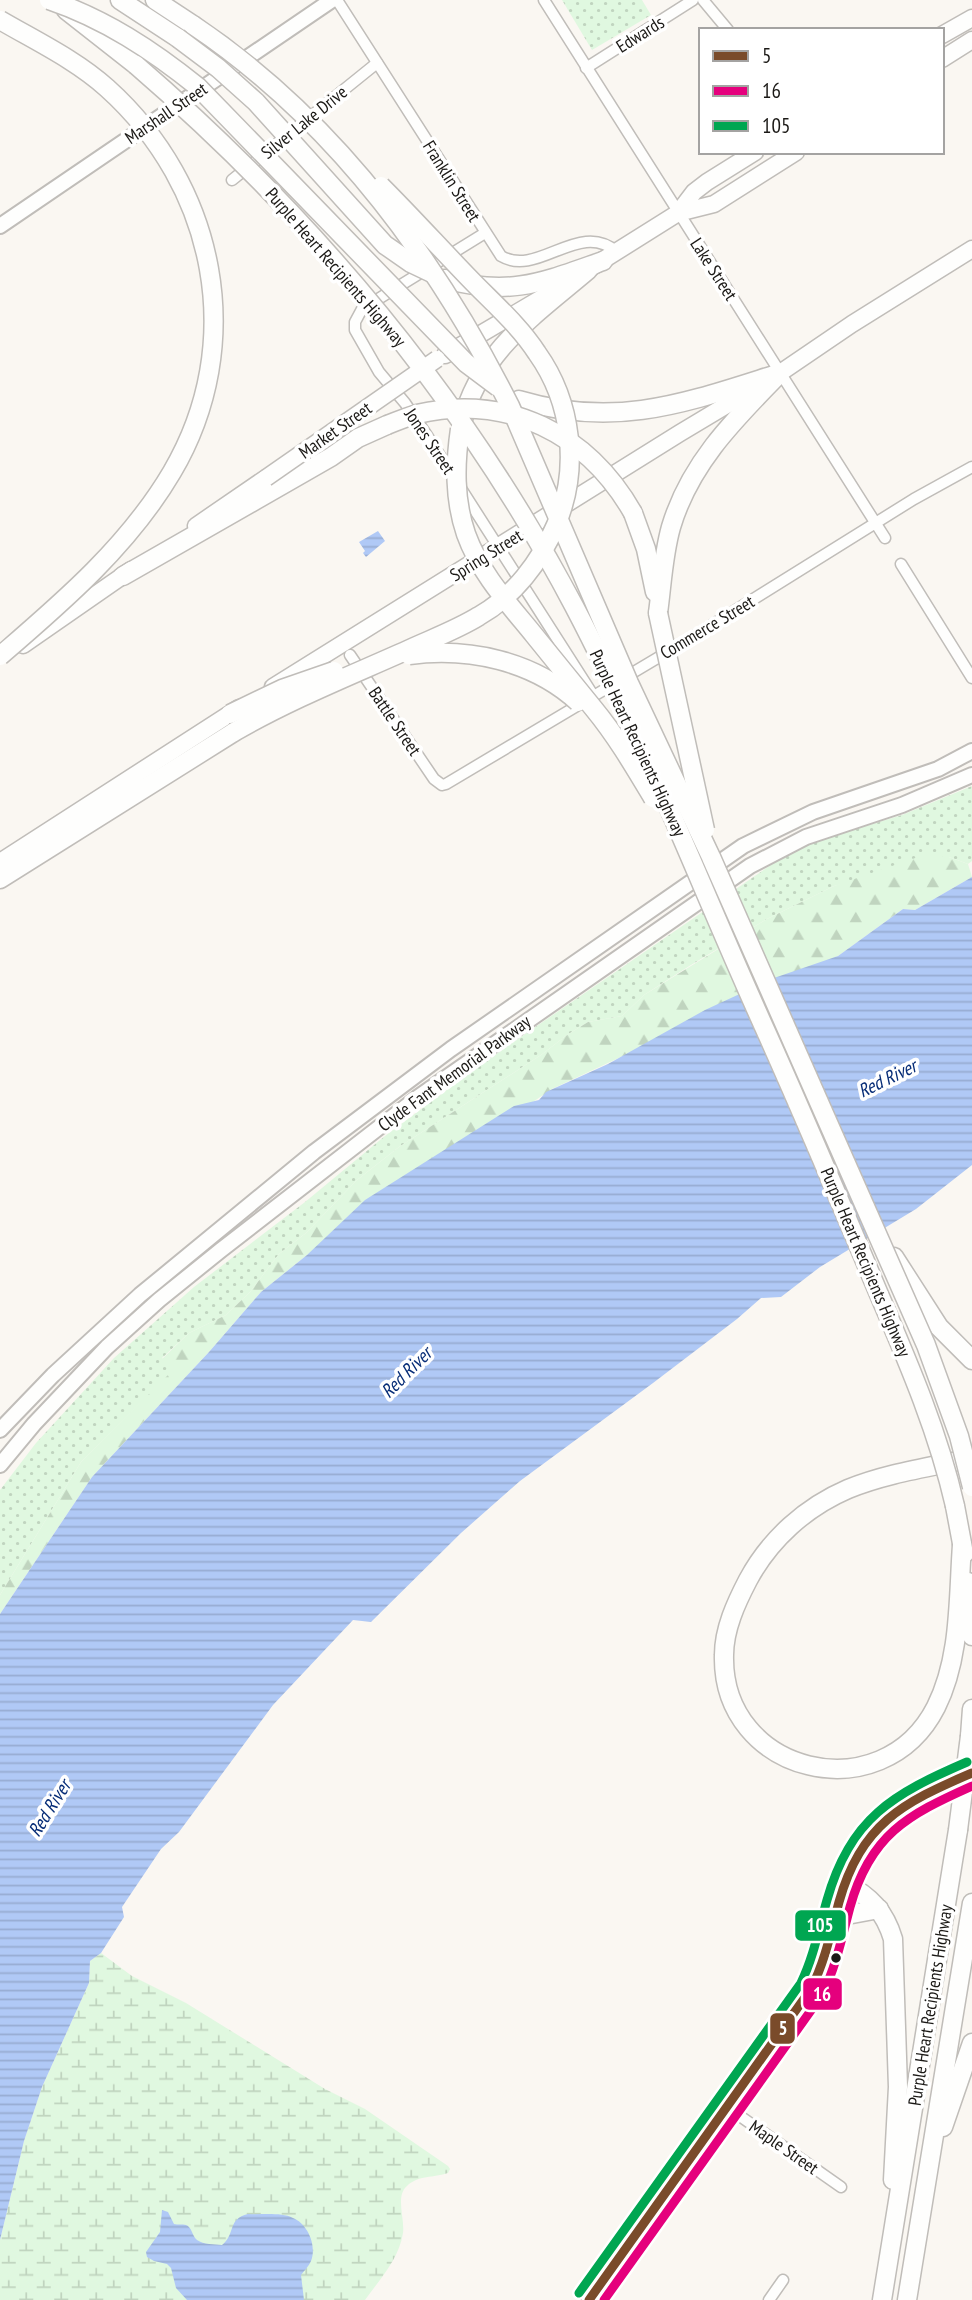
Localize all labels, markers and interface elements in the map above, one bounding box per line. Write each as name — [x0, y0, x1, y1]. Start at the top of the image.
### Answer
street label: Edwards — [612, 10, 668, 58]
legend — [699, 28, 944, 154]
text: 5 — [762, 42, 771, 69]
street label: Marshall Street — [120, 77, 212, 149]
text: 16 — [762, 77, 781, 104]
street label: Silver Lake Drive — [256, 80, 352, 164]
text: 105 — [762, 112, 790, 139]
street label: Franklin Street — [418, 136, 486, 226]
street label: Purple Heart Recipients Highway — [261, 183, 412, 351]
street label: Lake Street — [685, 233, 743, 305]
street label: Market Street — [294, 397, 376, 463]
street label: Jones Street — [399, 403, 460, 478]
street label: Spring Street — [446, 524, 527, 586]
street label: Commerce Street — [656, 590, 758, 664]
street label: Purple Heart Recipients Highway — [585, 646, 691, 840]
street label: Battle Street — [364, 682, 426, 760]
street label: Clyde Fant Memorial Parkway — [373, 1010, 535, 1136]
water label: Red River — [854, 1052, 923, 1102]
street label: Purple Heart Recipients Highway — [816, 1164, 916, 1360]
water label: Red River — [376, 1340, 438, 1402]
water label: Red River — [22, 1773, 77, 1841]
street label: Purple Heart Recipients Highway — [903, 1903, 957, 2107]
line badge: 105 — [794, 1909, 847, 1942]
text: 105 — [806, 1913, 834, 1937]
unlabelled marker — [829, 1951, 843, 1965]
line badge: 16 — [802, 1977, 843, 2011]
text: 16 — [813, 1982, 831, 2006]
line badge: 5 — [769, 2012, 796, 2045]
text: 5 — [778, 2016, 788, 2040]
street label: Maple Street — [745, 2115, 823, 2179]

